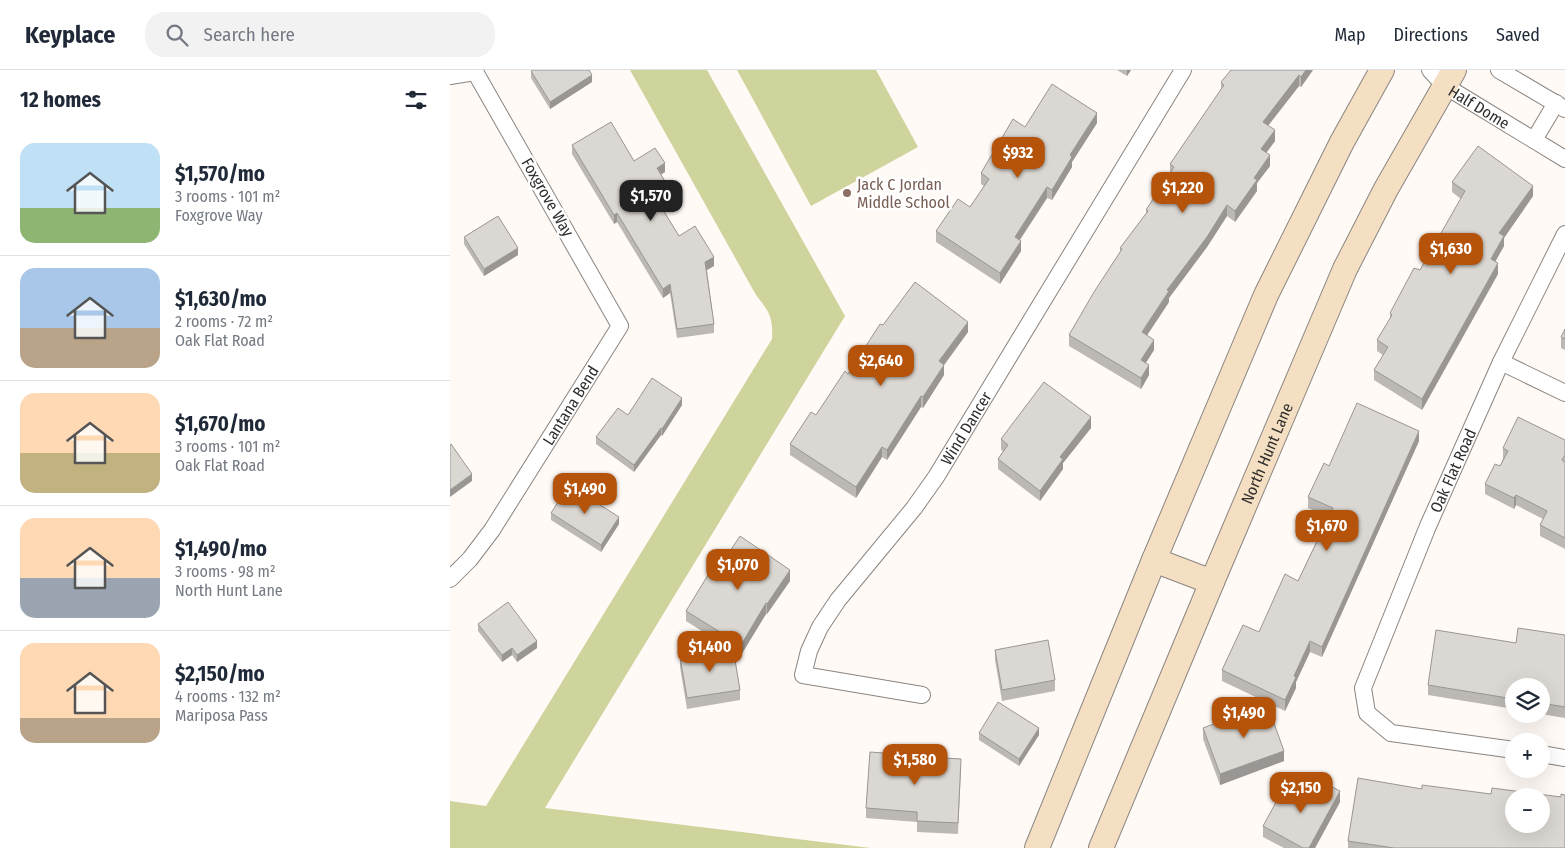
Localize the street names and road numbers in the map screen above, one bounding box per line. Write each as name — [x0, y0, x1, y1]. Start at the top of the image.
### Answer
street label: Half Dome — [1445, 81, 1513, 133]
street label: Foxgrove Way — [517, 155, 578, 241]
street label: Lantana Bend — [539, 362, 603, 449]
street label: Wind Dancer — [937, 388, 996, 468]
street label: North Hunt Lane — [1237, 400, 1297, 507]
street label: Oak Flat Road — [1426, 426, 1480, 516]

